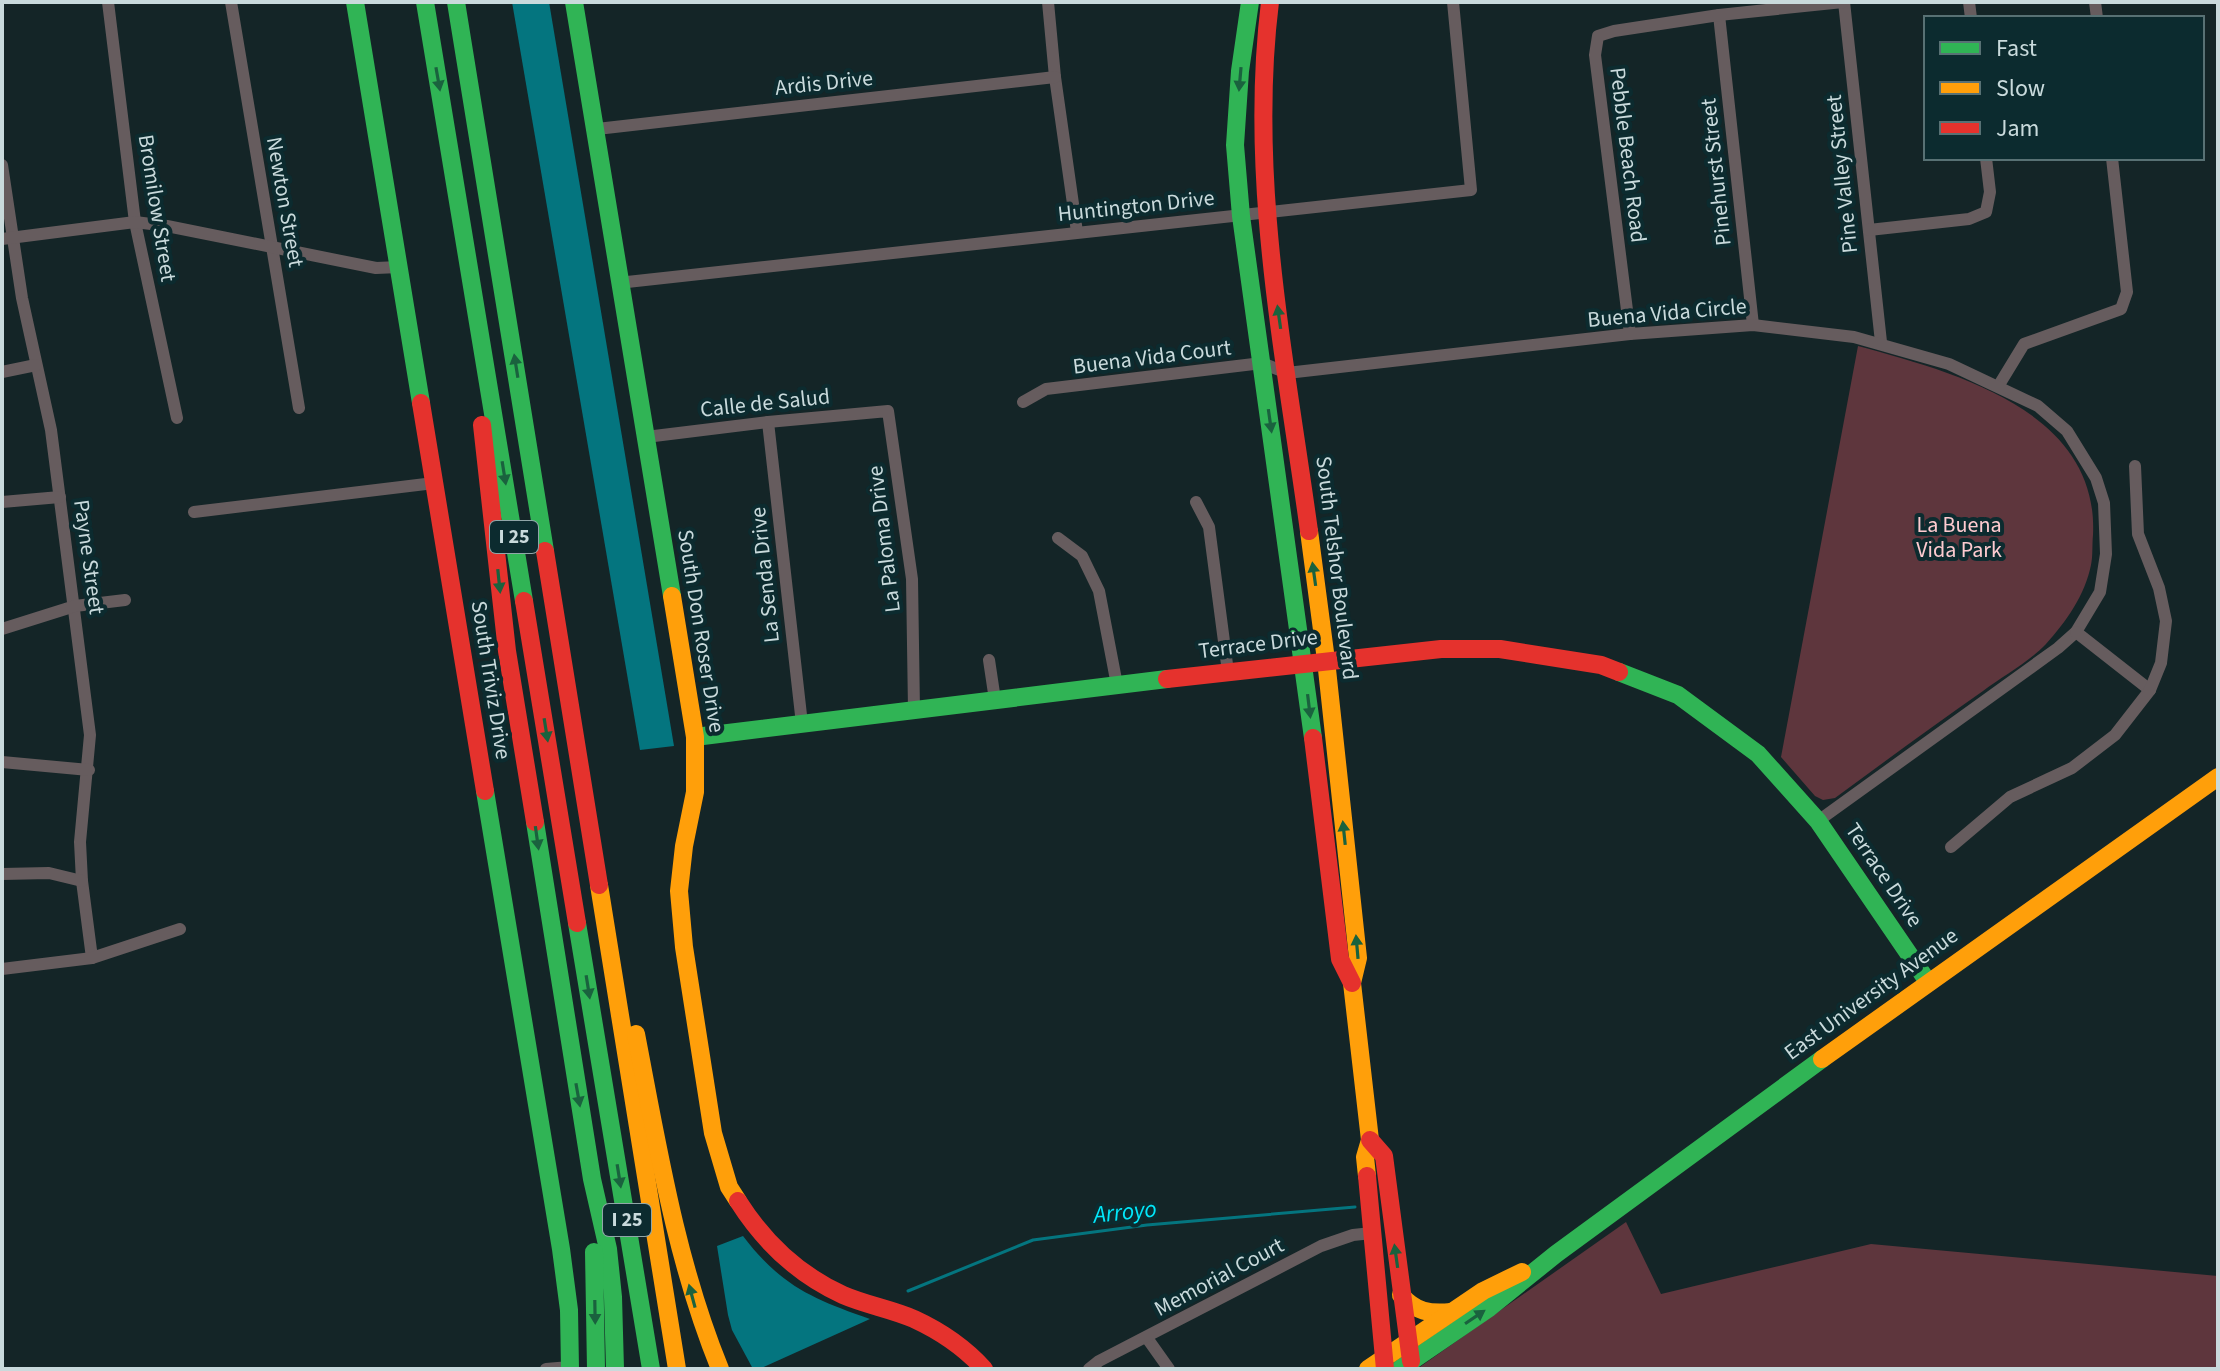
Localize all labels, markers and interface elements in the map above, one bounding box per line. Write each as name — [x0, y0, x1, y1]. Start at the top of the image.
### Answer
legend — [1924, 16, 2204, 160]
text: Fast — [1996, 31, 2037, 66]
street label: Ardis Drive — [773, 62, 875, 104]
street label: Pebble Beach Road — [1601, 66, 1655, 244]
one-way arrow — [432, 67, 445, 92]
one-way arrow — [1233, 67, 1246, 92]
text: Slow — [1996, 71, 2045, 106]
street label: Pine Valley Street — [1818, 93, 1866, 255]
street label: Pinehurst Street — [1692, 96, 1740, 247]
text: Jam — [1996, 111, 2040, 146]
street label: Bromilow Street — [130, 132, 185, 284]
street label: Newton Street — [258, 134, 312, 270]
street label: Huntington Drive — [1056, 182, 1216, 230]
street label: Buena Vida Circle — [1586, 290, 1748, 336]
one-way arrow — [1273, 304, 1286, 329]
street label: Buena Vida Court — [1071, 331, 1234, 383]
one-way arrow — [509, 353, 522, 378]
street label: Calle de Salud — [699, 380, 831, 426]
one-way arrow — [1264, 409, 1277, 434]
street label: South Telshor Boulevard — [1307, 454, 1367, 682]
one-way arrow — [498, 461, 511, 486]
street label: La Paloma Drive — [859, 464, 909, 614]
street label: Payne Street — [65, 498, 113, 617]
street label: La Senda Drive — [742, 505, 788, 644]
park label: La Buena Vida Park — [1916, 509, 2002, 566]
road number: I 25 — [490, 521, 538, 553]
street label: South Don Roser Drive — [669, 527, 733, 735]
one-way arrow — [1307, 562, 1320, 587]
one-way arrow — [493, 569, 506, 594]
street label: South Triviz Drive — [463, 598, 519, 762]
street label: Terrace Drive — [1197, 621, 1319, 667]
one-way arrow — [1303, 694, 1316, 719]
one-way arrow — [540, 718, 553, 743]
street label: Terrace Drive — [1837, 816, 1931, 934]
one-way arrow — [1338, 820, 1351, 845]
one-way arrow — [532, 826, 544, 851]
street label: East University Avenue — [1777, 920, 1965, 1068]
one-way arrow — [1350, 934, 1363, 959]
one-way arrow — [582, 974, 595, 999]
one-way arrow — [572, 1083, 584, 1108]
one-way arrow — [614, 1164, 626, 1189]
water label: Arroyo — [1090, 1191, 1158, 1233]
road number: I 25 — [603, 1204, 651, 1236]
street label: Memorial Court — [1148, 1229, 1290, 1325]
one-way arrow — [1389, 1243, 1402, 1268]
one-way arrow — [686, 1284, 698, 1309]
one-way arrow — [589, 1300, 601, 1325]
one-way arrow — [1465, 1310, 1486, 1325]

